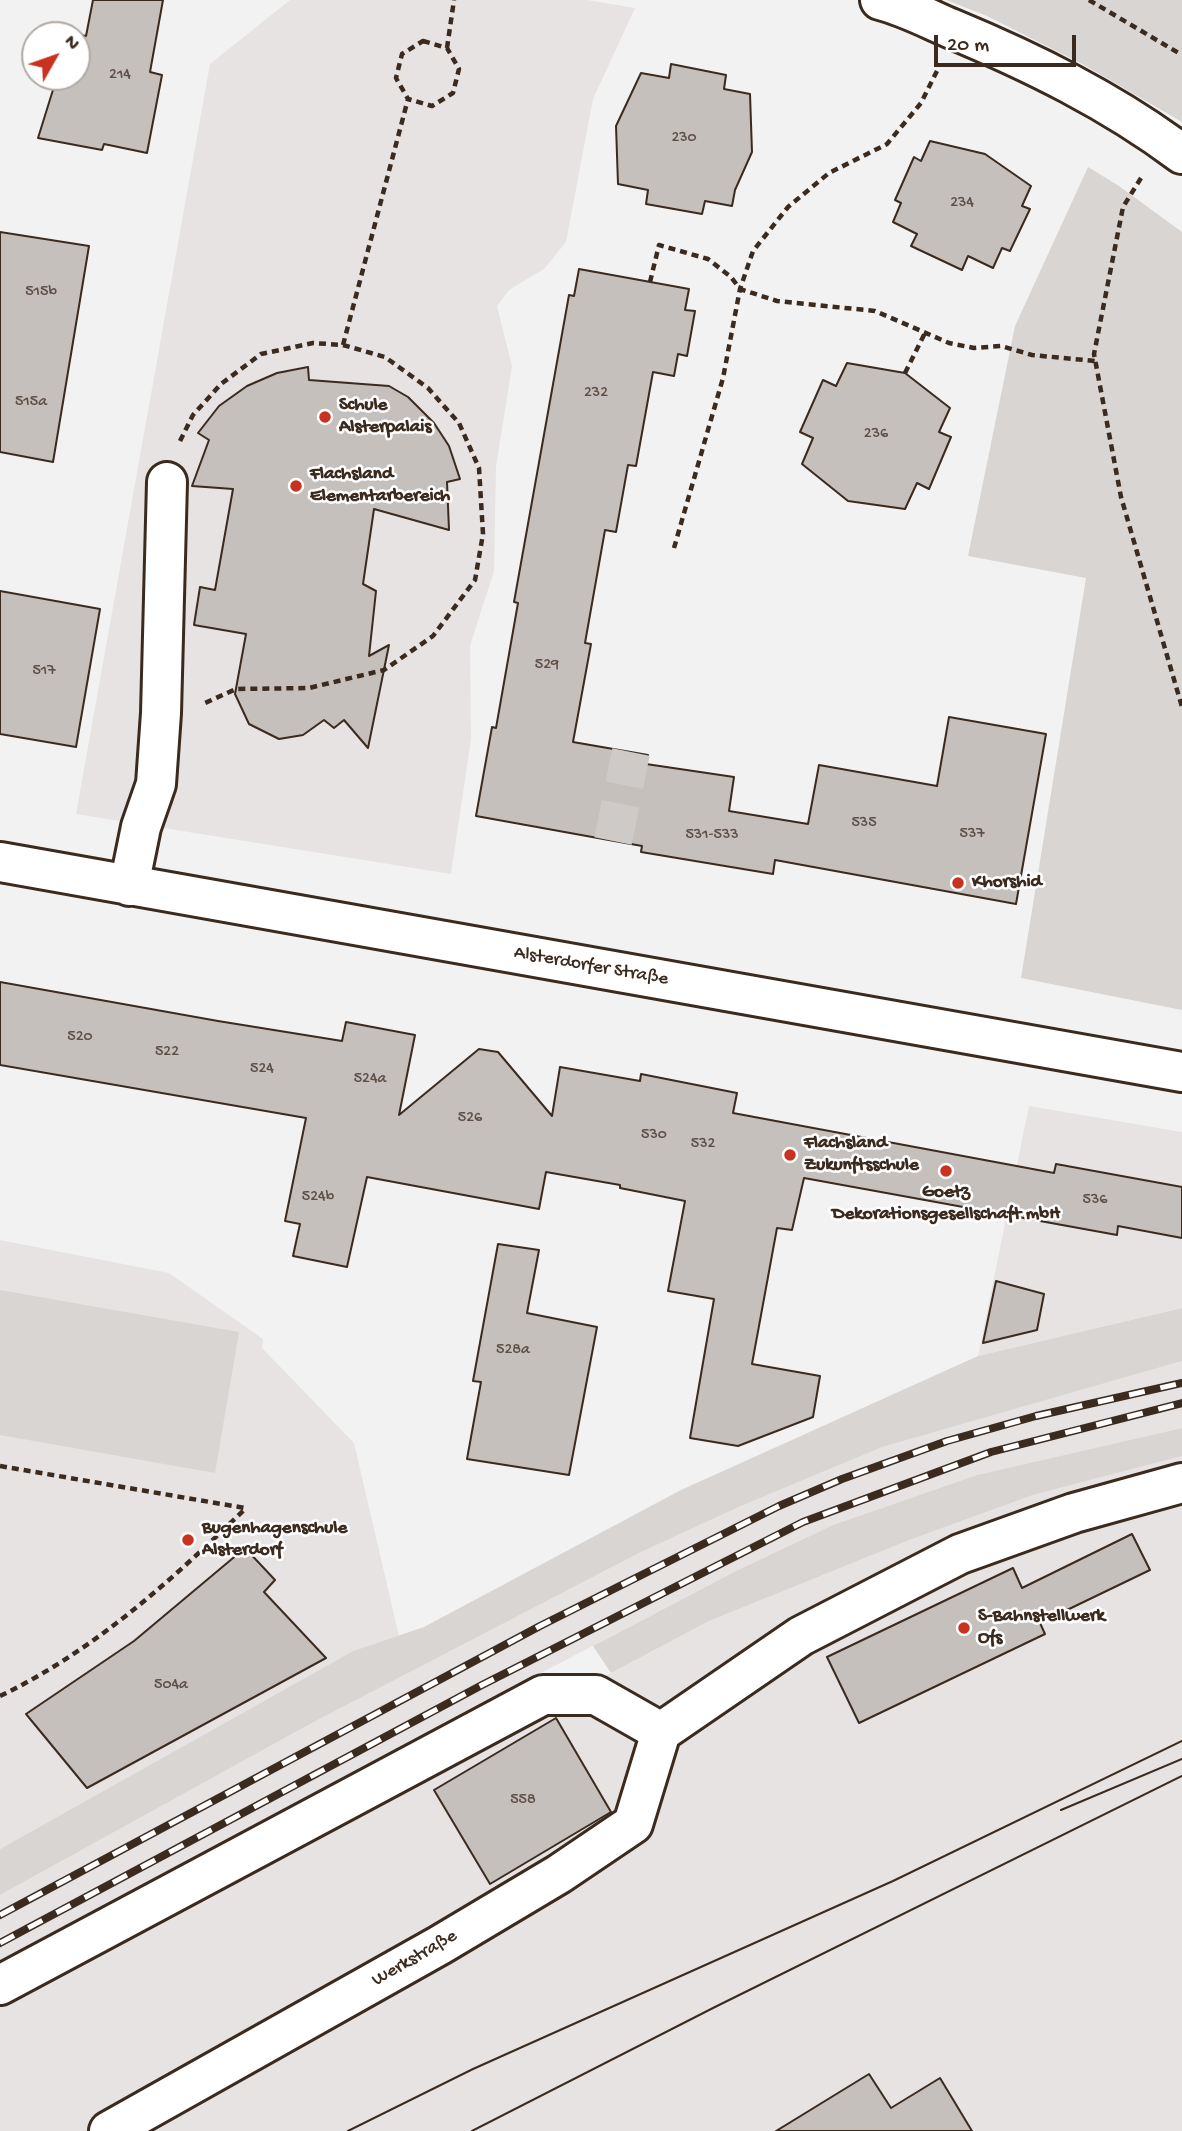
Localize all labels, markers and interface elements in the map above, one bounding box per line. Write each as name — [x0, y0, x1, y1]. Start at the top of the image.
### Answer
north arrow — [21, 21, 91, 91]
scale bar — [937, 21, 1079, 65]
text: N — [58, 31, 84, 56]
text: 20 m — [947, 34, 989, 59]
house number: 214 — [109, 66, 131, 86]
house number: 230 — [671, 129, 697, 149]
house number: 234 — [950, 194, 974, 214]
house number: 515b — [25, 283, 57, 303]
house number: 232 — [584, 384, 608, 404]
house number: 515a — [15, 393, 47, 413]
place label: Schule Alsterpalais — [339, 395, 431, 439]
marker: Schule Alsterpalais — [317, 409, 333, 425]
house number: 236 — [864, 425, 888, 445]
place label: Flachsland Elementarbereich — [310, 464, 450, 508]
marker: Flachsland Elementarbereich — [288, 478, 304, 494]
house number: 529 — [535, 656, 559, 676]
house number: 517 — [32, 662, 56, 682]
house number: 535 — [851, 814, 877, 834]
house number: 537 — [959, 825, 985, 845]
house number: 531-533 — [685, 826, 739, 846]
place label: Khorshid — [972, 872, 1042, 894]
marker: Khorshid — [950, 875, 966, 891]
street label: Alsterdorfer Straße — [512, 942, 670, 992]
house number: 520 — [67, 1028, 93, 1048]
house number: 522 — [155, 1043, 179, 1063]
house number: 524 — [250, 1060, 274, 1080]
house number: 524a — [354, 1070, 386, 1090]
house number: 526 — [458, 1109, 482, 1129]
house number: 530 — [641, 1126, 667, 1146]
place label: Flachsland Zukunftsschule — [804, 1133, 919, 1177]
house number: 532 — [691, 1135, 715, 1155]
marker: Flachsland Zukunftsschule — [782, 1147, 798, 1163]
marker: Goetz Dekorationsgesellschaft mbH — [938, 1163, 954, 1179]
place label: Goetz Dekorationsgesellschaft mbH — [832, 1182, 1060, 1226]
house number: 524b — [302, 1188, 334, 1208]
house number: 536 — [1083, 1191, 1107, 1211]
house number: 528a — [496, 1341, 530, 1361]
place label: Bugenhagenschule Alsterdorf — [202, 1518, 347, 1562]
marker: Bugenhagenschule Alsterdorf — [180, 1532, 196, 1548]
place label: S-Bahnstellwerk Ofs — [978, 1606, 1105, 1650]
marker: S-Bahnstellwerk Ofs — [956, 1620, 972, 1636]
house number: 504a — [154, 1676, 188, 1696]
house number: 558 — [510, 1791, 536, 1811]
street label: Werkstraße — [368, 1925, 462, 1993]

